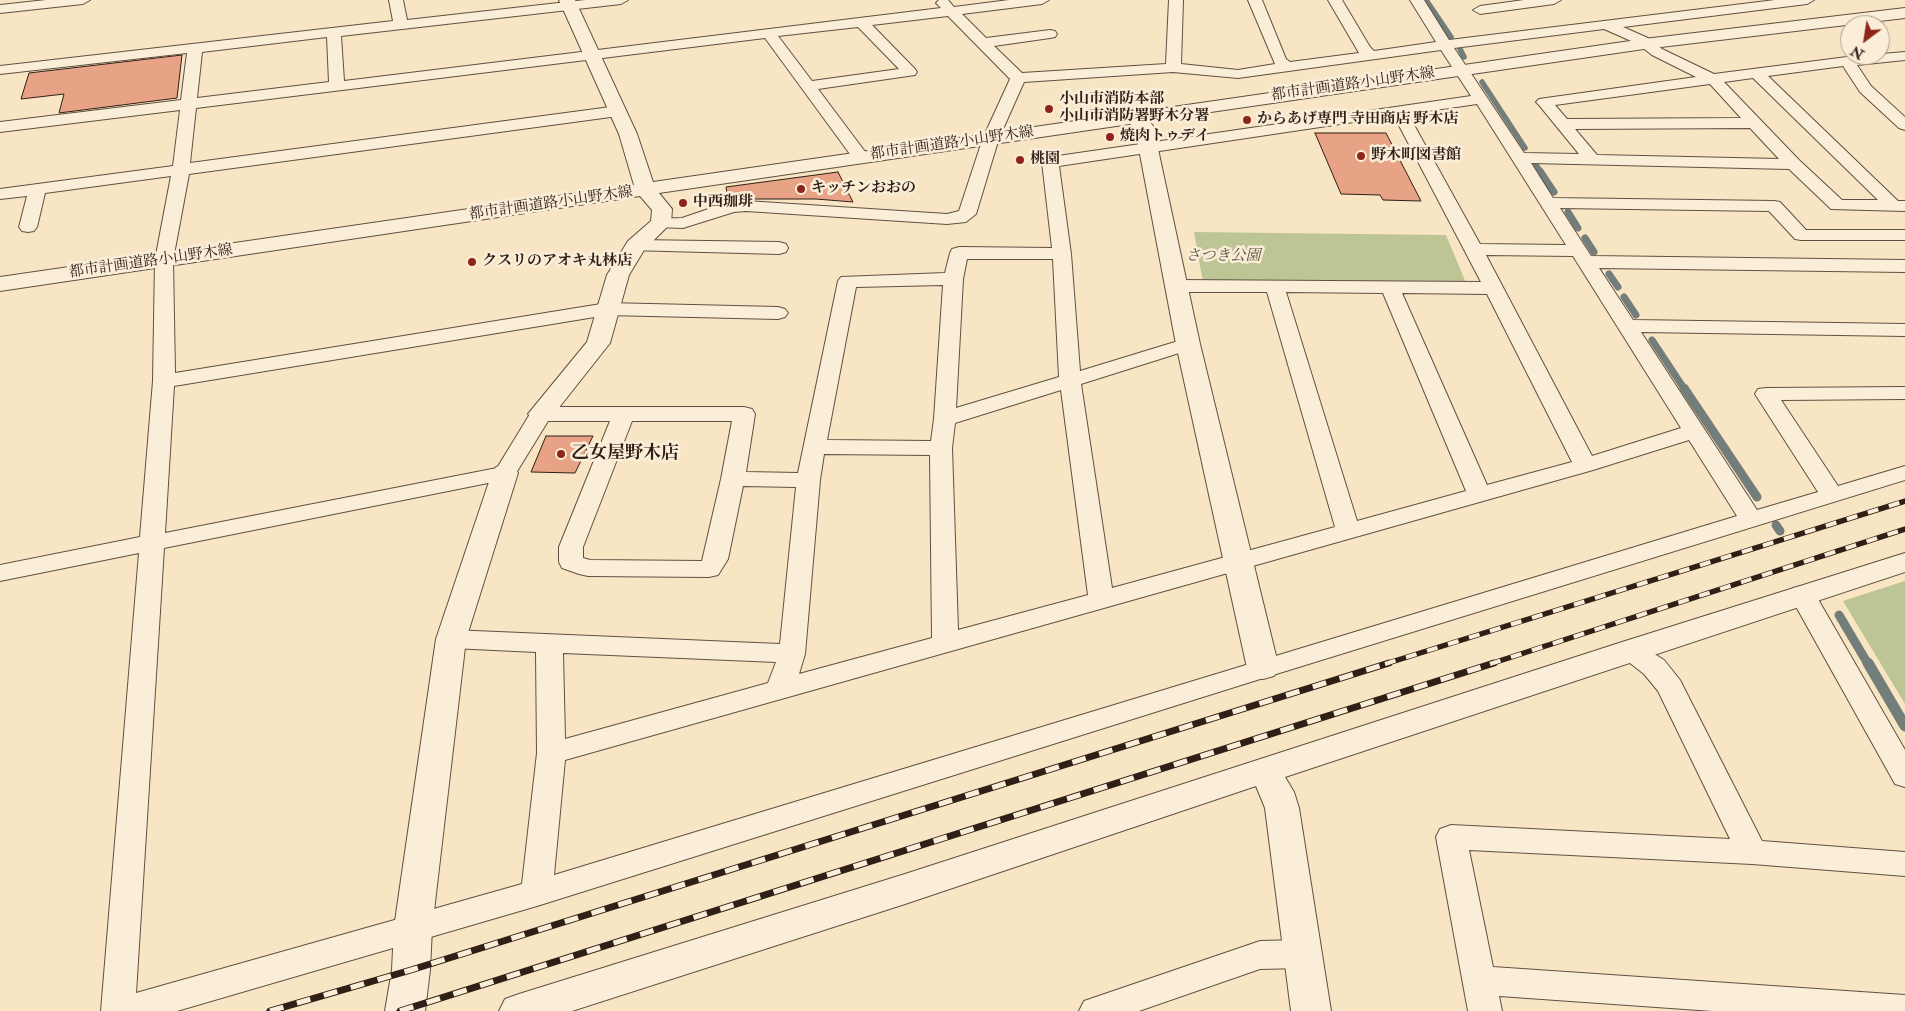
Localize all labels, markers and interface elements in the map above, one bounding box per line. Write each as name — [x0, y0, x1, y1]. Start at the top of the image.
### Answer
north arrow — [1840, 15, 1890, 65]
text: N — [1848, 42, 1867, 63]
street label: 都市計画道路小山野木線 — [1270, 65, 1436, 105]
place label: 小山市消防本部 小山市消防署野木分署 — [1059, 91, 1209, 126]
marker: 小山市消防本部 小山市消防署野木分署 — [1043, 103, 1055, 115]
place label: からあげ専門 寺田商店 野木店 — [1257, 111, 1458, 129]
marker: からあげ専門 寺田商店 野木店 — [1241, 114, 1253, 126]
street label: 都市計画道路小山野木線 — [869, 124, 1035, 164]
place label: 焼肉トゥデイ — [1120, 128, 1210, 146]
marker: 焼肉トゥデイ — [1104, 131, 1116, 143]
place label: 野木町図書館 — [1371, 147, 1461, 165]
marker: 野木町図書館 — [1355, 150, 1367, 162]
place label: 桃園 — [1030, 151, 1060, 169]
marker: 桃園 — [1014, 154, 1026, 166]
place label: キッチンおおの — [811, 180, 916, 198]
marker: キッチンおおの — [795, 183, 807, 195]
street label: 都市計画道路小山野木線 — [468, 184, 634, 224]
place label: 中西珈琲 — [693, 194, 753, 212]
marker: 中西珈琲 — [677, 197, 689, 209]
street label: 都市計画道路小山野木線 — [68, 242, 234, 282]
park label: さつき公園 — [1186, 248, 1260, 266]
place label: クスリのアオキ丸林店 — [482, 253, 632, 271]
marker: クスリのアオキ丸林店 — [466, 256, 478, 268]
place label: 乙女屋野木店 — [571, 443, 679, 465]
marker: 乙女屋野木店 — [555, 448, 567, 460]

